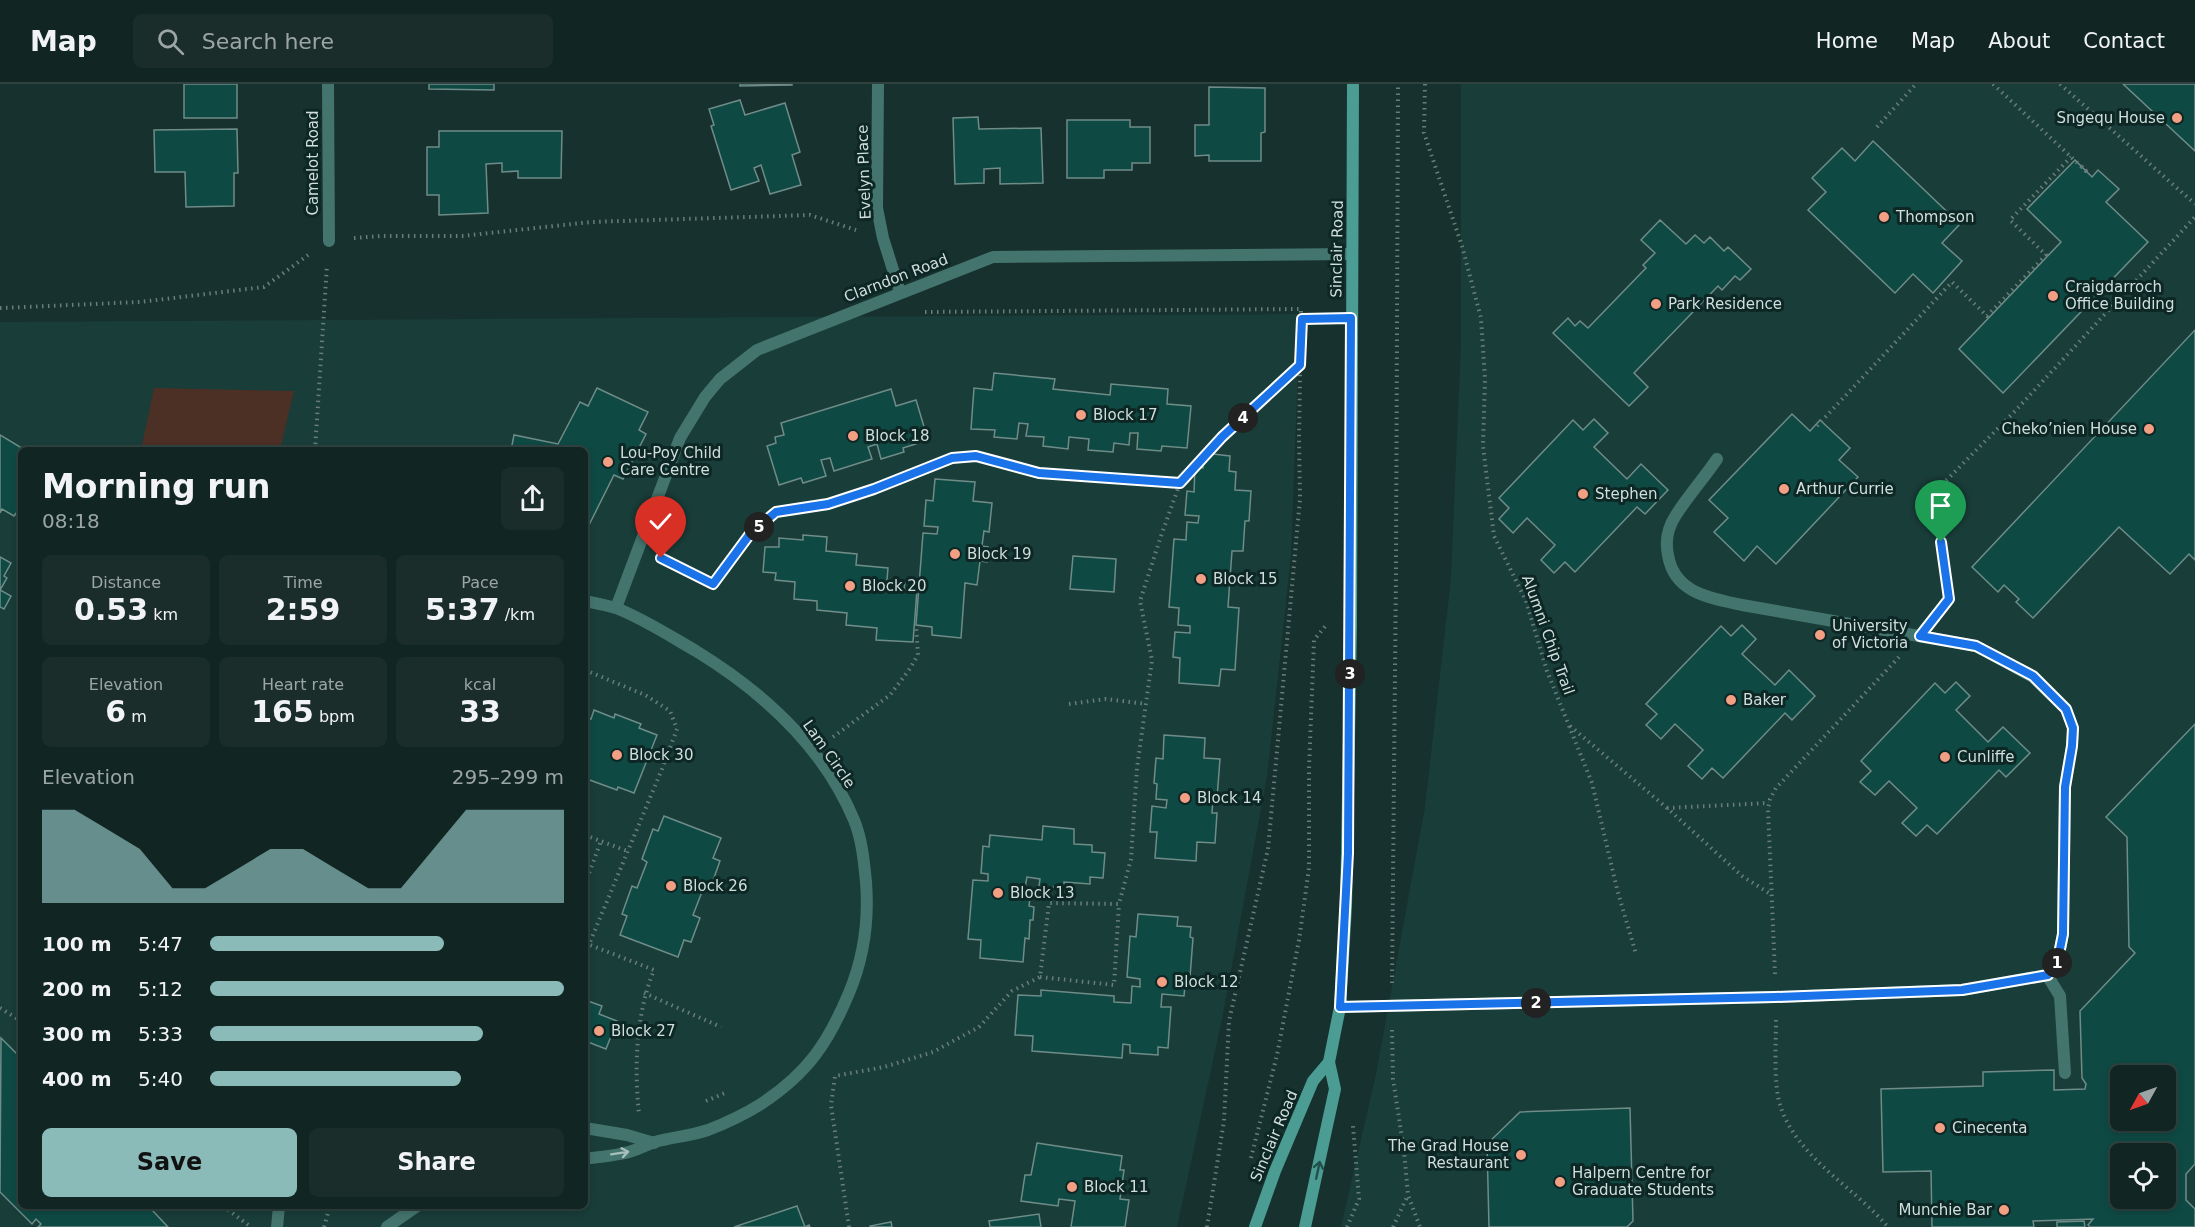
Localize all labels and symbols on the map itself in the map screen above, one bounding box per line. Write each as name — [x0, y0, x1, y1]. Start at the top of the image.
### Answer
place label: Sngequ House — [2056, 109, 2165, 127]
street label: Camelot Road — [304, 110, 322, 216]
marker: Sngequ House — [2170, 111, 2184, 125]
street label: Evelyn Place — [853, 124, 875, 220]
street label: Sinclair Road — [1327, 200, 1347, 298]
place label: Thompson — [1895, 208, 1974, 226]
marker: Thompson — [1877, 210, 1891, 224]
street label: Clarndon Road — [841, 250, 951, 306]
place label: Craigdarroch Office Building — [2065, 278, 2174, 313]
marker: Craigdarroch Office Building — [2046, 289, 2060, 303]
place label: Park Residence — [1668, 295, 1782, 313]
marker: Park Residence — [1649, 297, 1663, 311]
pin: 4 — [1228, 403, 1258, 433]
place label: Block 17 — [1093, 406, 1157, 424]
marker: Block 17 — [1074, 408, 1088, 422]
place label: Cheko’nien House — [2002, 420, 2137, 438]
marker: Cheko’nien House — [2142, 422, 2156, 436]
place label: Block 18 — [865, 427, 929, 445]
marker: Block 18 — [846, 429, 860, 443]
place label: Lou-Poy Child Care Centre — [620, 444, 721, 479]
marker: Lou-Poy Child Care Centre — [601, 455, 615, 469]
place label: Arthur Currie — [1796, 480, 1894, 498]
pin — [1915, 480, 1966, 542]
marker: Arthur Currie — [1777, 482, 1791, 496]
place label: Stephen — [1595, 485, 1657, 503]
marker: Stephen — [1576, 487, 1590, 501]
pin — [635, 496, 686, 558]
pin: 5 — [744, 512, 774, 542]
place label: Block 19 — [967, 545, 1031, 563]
marker: Block 19 — [948, 547, 962, 561]
place label: Block 15 — [1213, 570, 1277, 588]
marker: Block 15 — [1194, 572, 1208, 586]
street label: Alumni Chip Trail — [1518, 573, 1578, 697]
place label: Block 20 — [862, 577, 926, 595]
marker: Block 20 — [843, 579, 857, 593]
place label: University of Victoria — [1832, 617, 1908, 652]
marker: University of Victoria — [1813, 628, 1827, 642]
pin: 3 — [1335, 659, 1365, 689]
place label: Baker — [1743, 691, 1787, 709]
marker: Baker — [1724, 693, 1738, 707]
street label: Lam Circle — [799, 716, 859, 792]
place label: Block 30 — [629, 746, 693, 764]
marker: Block 30 — [610, 748, 624, 762]
place label: Cunliffe — [1957, 748, 2014, 766]
marker: Cunliffe — [1938, 750, 1952, 764]
place label: Block 14 — [1197, 789, 1261, 807]
marker: Block 14 — [1178, 791, 1192, 805]
place label: Block 26 — [683, 877, 747, 895]
marker: Block 26 — [664, 879, 678, 893]
place label: Block 13 — [1010, 884, 1074, 902]
marker: Block 13 — [991, 886, 1005, 900]
pin: 1 — [2042, 948, 2072, 978]
place label: Block 12 — [1174, 973, 1238, 991]
marker: Block 12 — [1155, 975, 1169, 989]
pin: 2 — [1521, 988, 1551, 1018]
place label: Block 27 — [611, 1022, 675, 1040]
marker: Block 27 — [592, 1024, 606, 1038]
north arrow — [2110, 1065, 2176, 1131]
street label: Sinclair Road — [1247, 1088, 1301, 1184]
place label: Cinecenta — [1952, 1119, 2027, 1137]
marker: Cinecenta — [1933, 1121, 1947, 1135]
place label: The Grad House Restaurant — [1387, 1137, 1509, 1172]
one-way arrow — [610, 1148, 629, 1159]
marker: The Grad House Restaurant — [1514, 1148, 1528, 1162]
one-way arrow — [1312, 1160, 1324, 1179]
place label: Halpern Centre for Graduate Students — [1572, 1164, 1714, 1199]
marker: Halpern Centre for Graduate Students — [1553, 1175, 1567, 1189]
place label: Block 11 — [1084, 1178, 1148, 1196]
marker: Block 11 — [1065, 1180, 1079, 1194]
place label: Munchie Bar — [1898, 1201, 1993, 1219]
marker: Munchie Bar — [1997, 1203, 2011, 1217]

